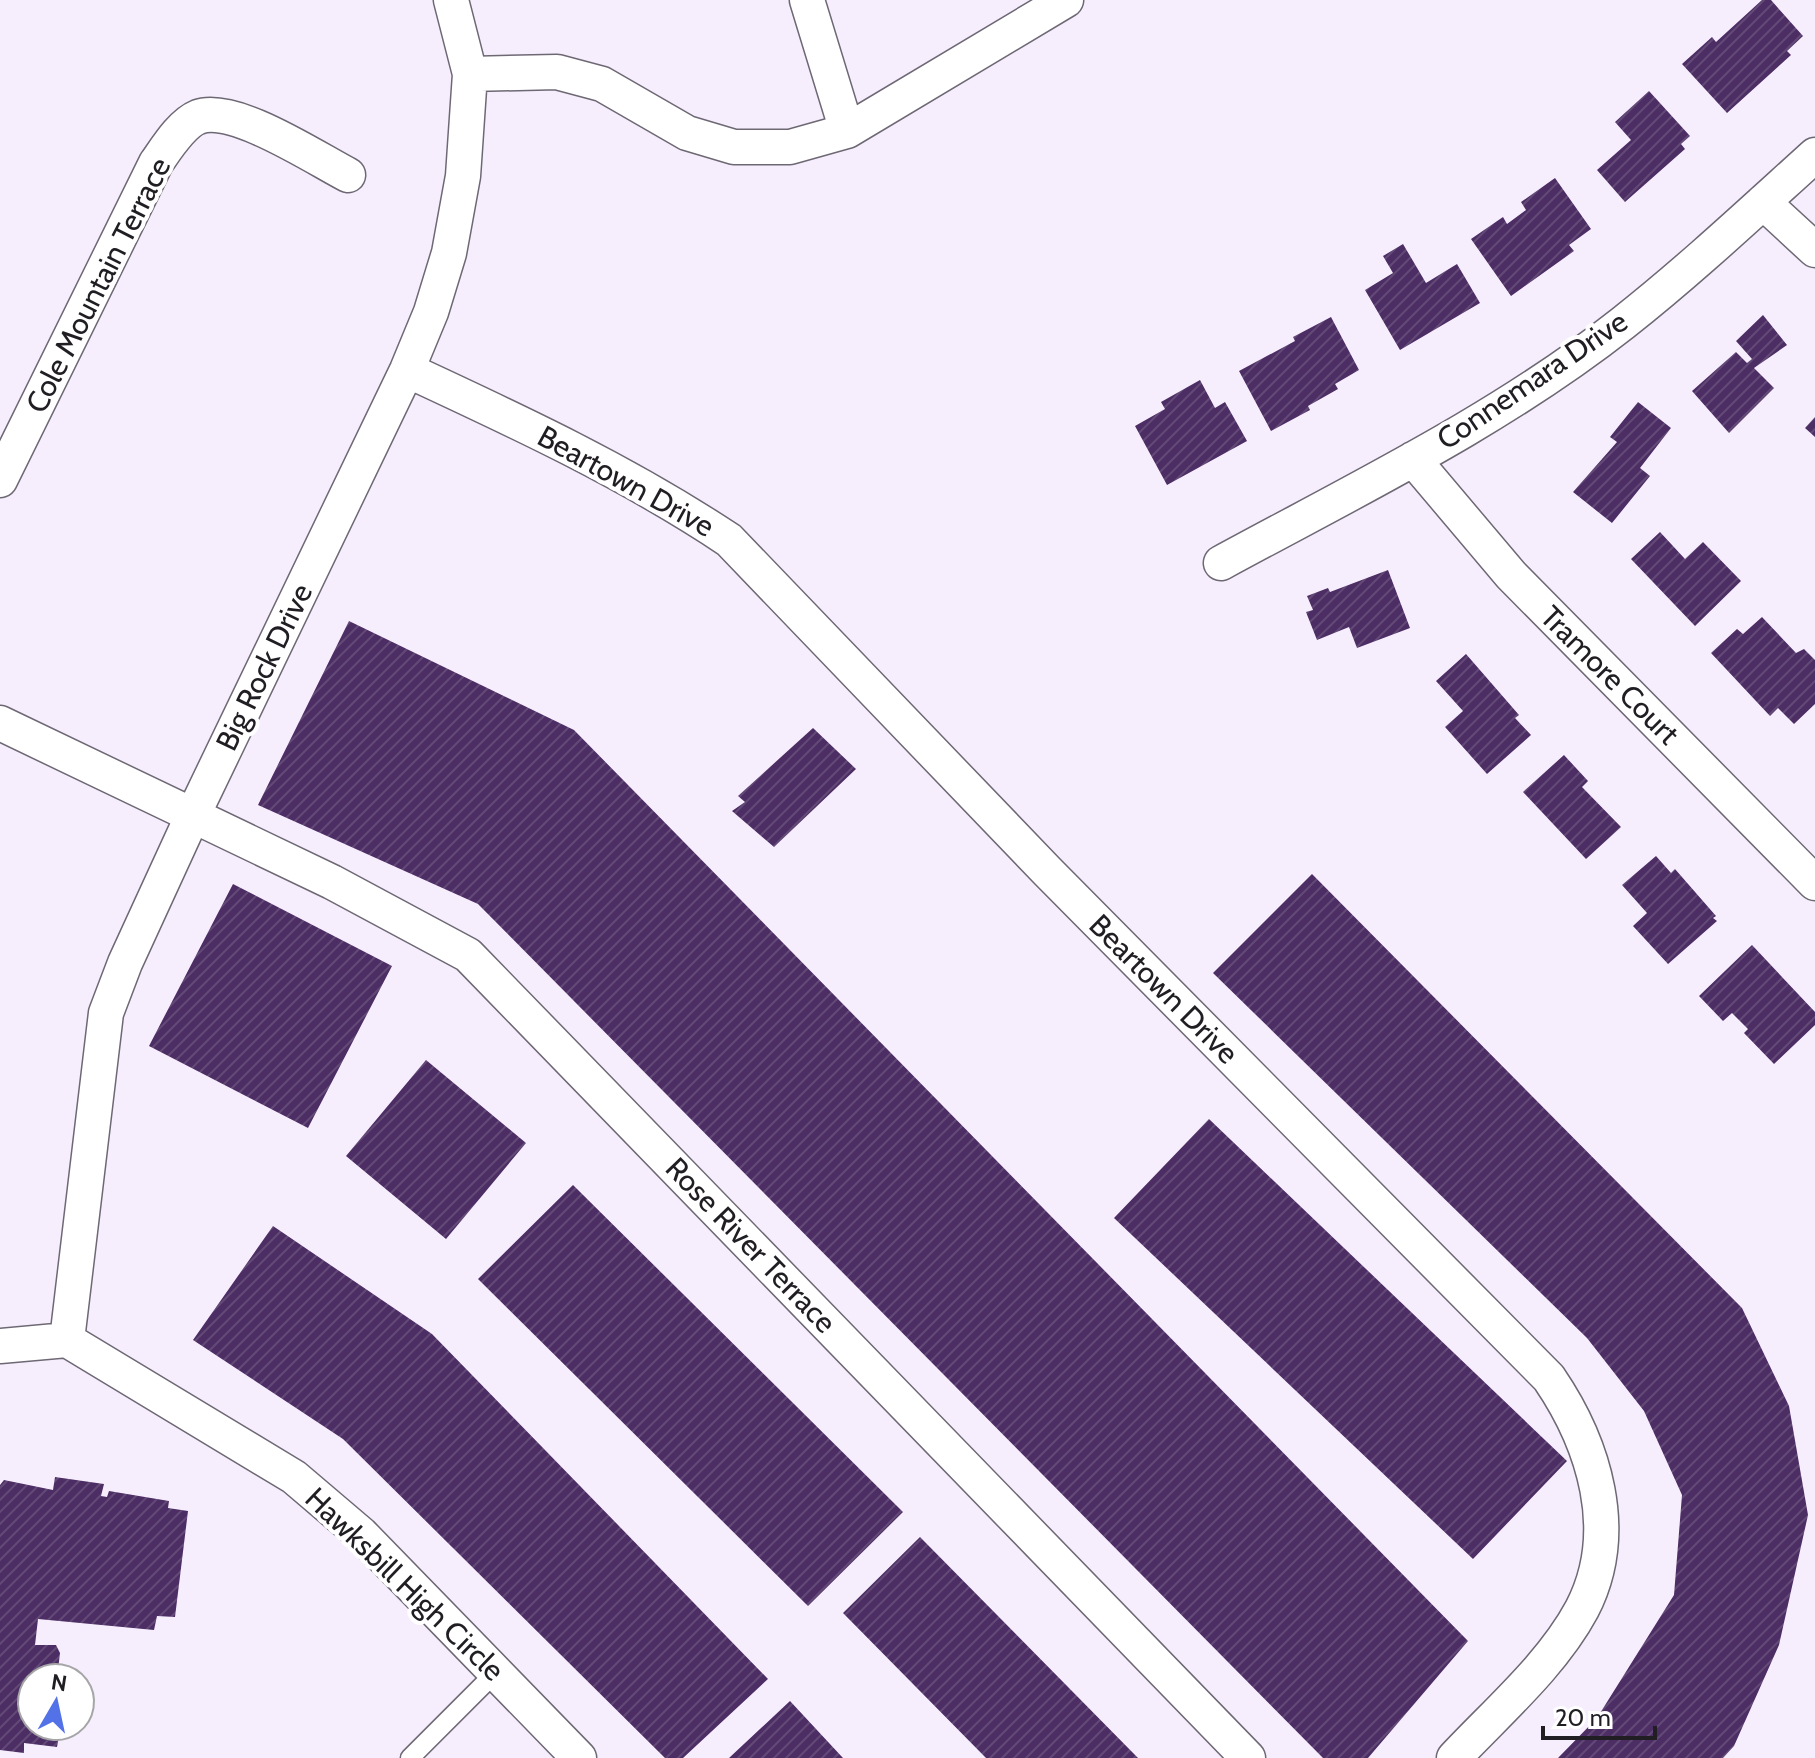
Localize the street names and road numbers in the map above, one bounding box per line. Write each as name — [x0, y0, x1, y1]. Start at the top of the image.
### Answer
street label: Cole Mountain Terrace — [18, 151, 178, 419]
street label: Connemara Drive — [1430, 303, 1634, 457]
street label: Beartown Drive — [531, 417, 721, 545]
street label: Big Rock Drive — [208, 578, 320, 756]
street label: Tramore Court — [1533, 598, 1687, 752]
street label: Beartown Drive — [1082, 907, 1246, 1071]
street label: Rose River Terrace — [658, 1150, 844, 1340]
street label: Hawksbill High Circle — [298, 1480, 512, 1688]

